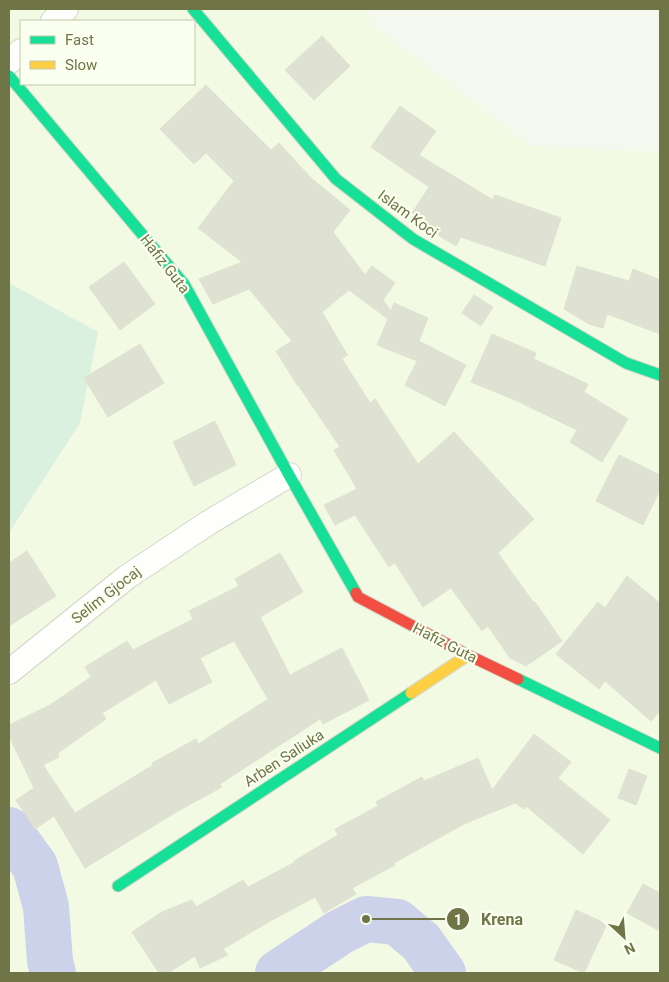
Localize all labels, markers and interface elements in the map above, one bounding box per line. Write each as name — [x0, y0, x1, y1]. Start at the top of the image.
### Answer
legend — [20, 20, 195, 85]
text: Fast — [65, 31, 94, 49]
text: Slow — [65, 56, 97, 74]
street label: Islam Koci — [374, 186, 442, 242]
street label: Hafiz Guta — [136, 231, 194, 297]
street label: Selim Gjocaj — [68, 562, 144, 628]
street label: Hafiz Guta — [410, 619, 480, 667]
street label: Arben Saliuka — [241, 725, 327, 791]
callout: Krena — [446, 904, 533, 935]
text: Krena — [481, 910, 523, 929]
text: 1 — [454, 911, 462, 929]
north arrow — [599, 912, 649, 962]
text: N — [622, 939, 638, 958]

